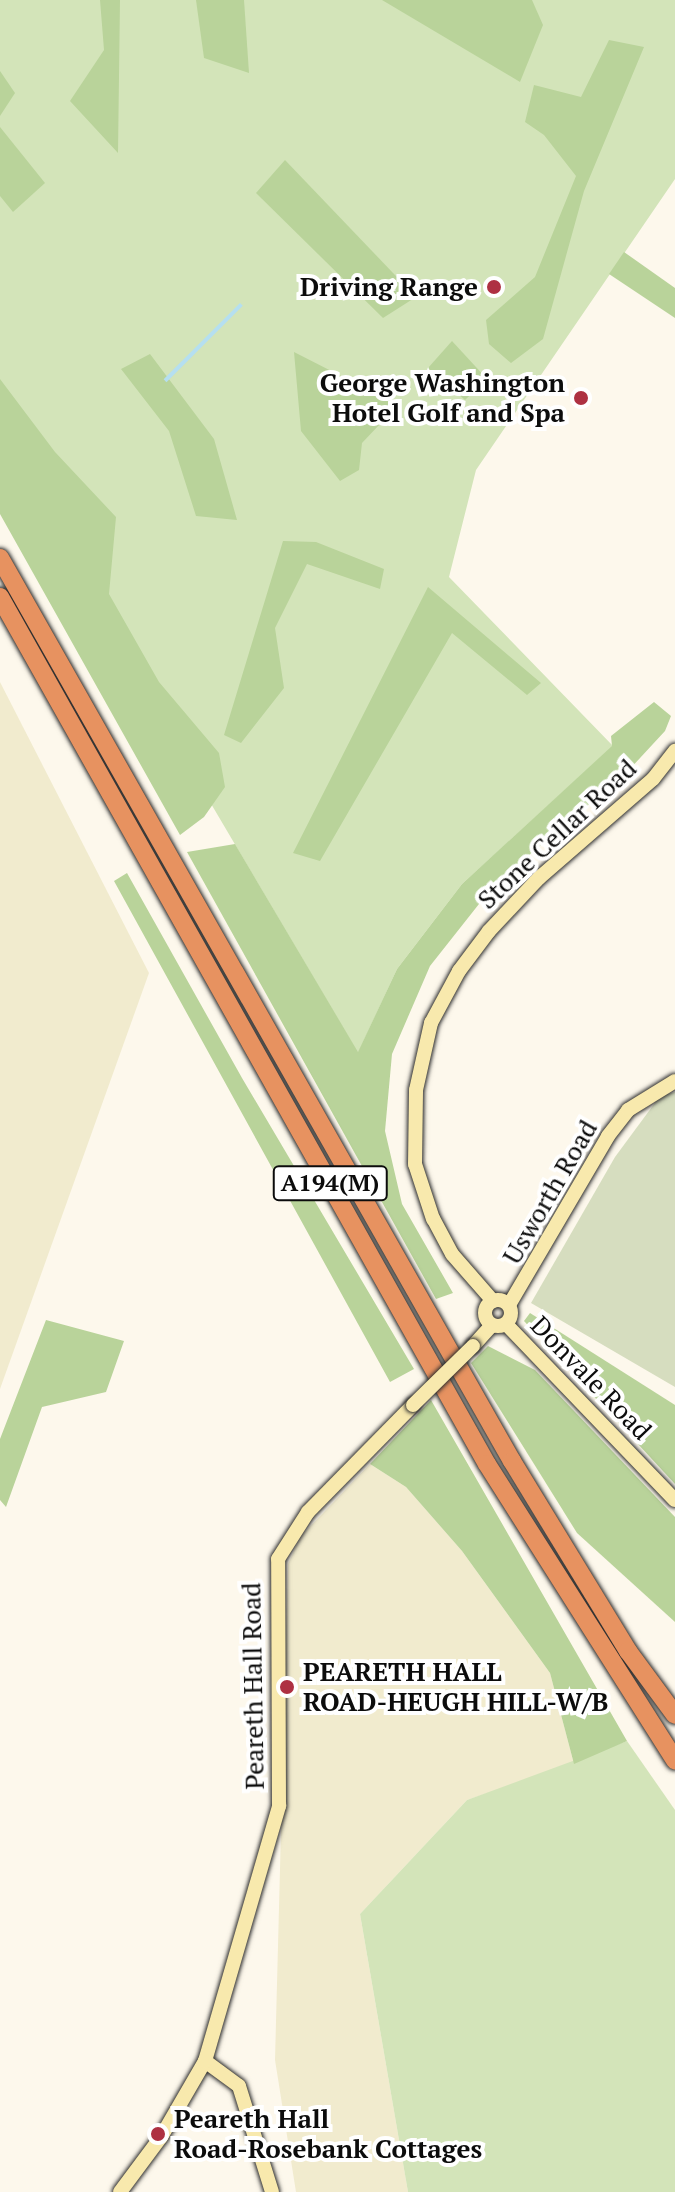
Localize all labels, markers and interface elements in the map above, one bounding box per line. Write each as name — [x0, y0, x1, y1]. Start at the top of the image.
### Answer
place label: Driving Range — [300, 271, 478, 303]
marker: Driving Range — [485, 278, 503, 296]
place label: George Washington Hotel Golf and Spa — [320, 367, 565, 428]
marker: George Washington Hotel Golf and Spa — [572, 389, 590, 407]
street label: Stone Cellar Road — [471, 753, 643, 915]
street label: Usworth Road — [496, 1115, 604, 1269]
road number: A194(M) — [272, 1163, 388, 1203]
street label: Donvale Road — [524, 1310, 658, 1446]
street label: Peareth Hall Road — [236, 1582, 270, 1790]
place label: PEARETH HALL ROAD-HEUGH HILL-W/B — [303, 1656, 608, 1718]
marker: PEARETH HALL ROAD-HEUGH HILL-W/B — [278, 1678, 296, 1696]
place label: Peareth Hall Road-Rosebank Cottages — [174, 2103, 482, 2164]
marker: Peareth Hall Road-Rosebank Cottages — [149, 2125, 167, 2143]

